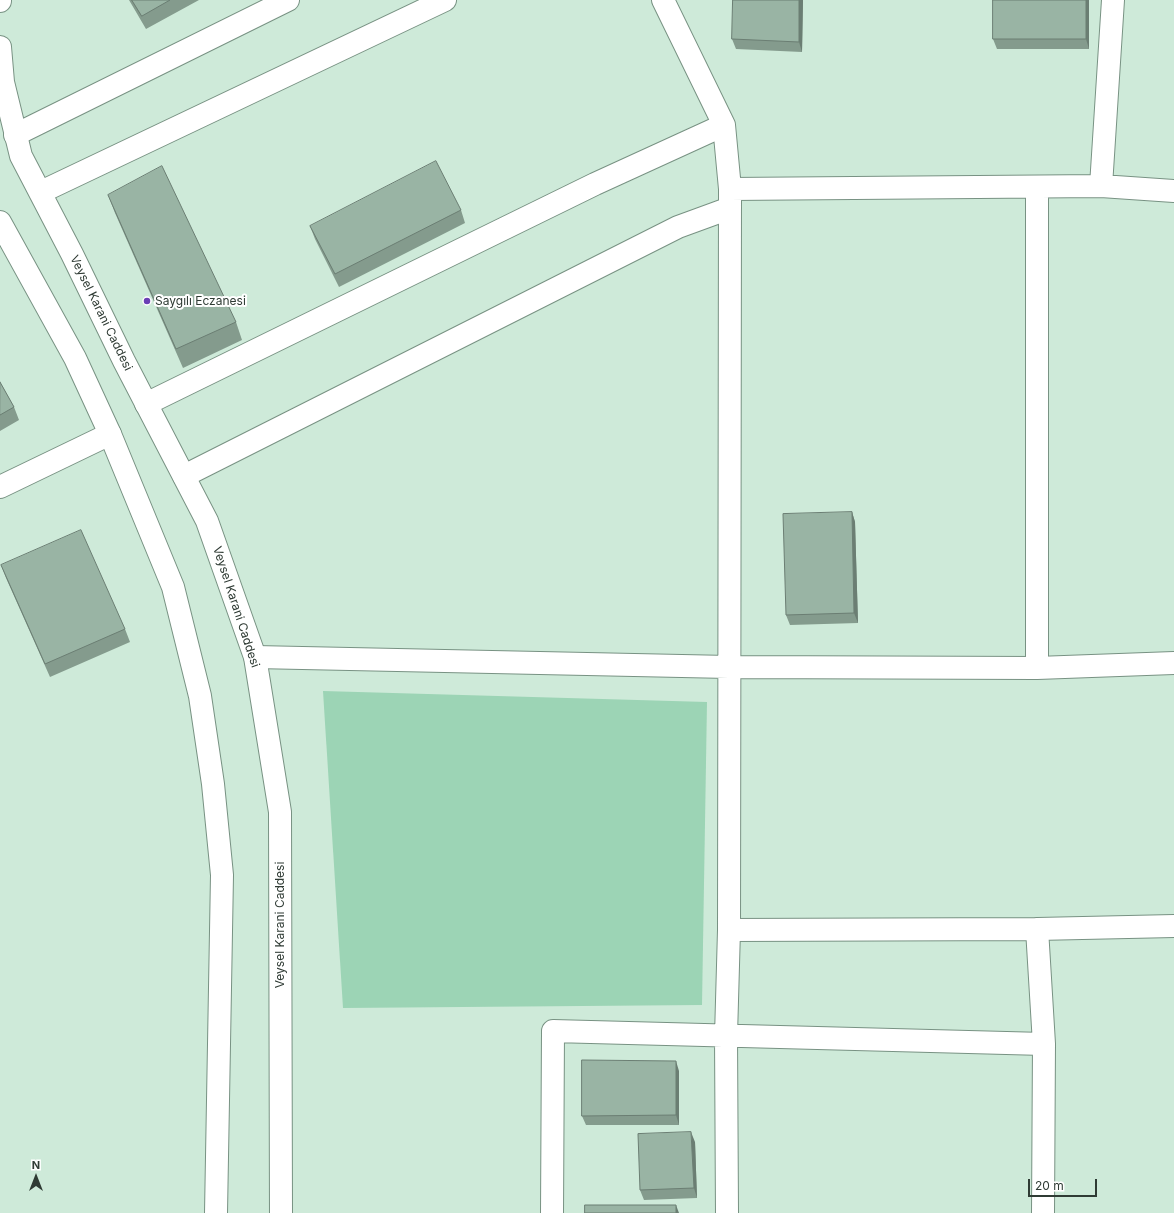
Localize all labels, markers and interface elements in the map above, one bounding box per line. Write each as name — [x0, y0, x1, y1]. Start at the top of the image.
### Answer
street label: Veysel Karani Caddesi — [67, 253, 135, 373]
place label: Saygılı Eczanesi — [155, 294, 246, 308]
marker: Saygılı Eczanesi — [142, 296, 152, 306]
street label: Veysel Karani Caddesi — [210, 545, 262, 669]
street label: Veysel Karani Caddesi — [273, 862, 287, 988]
north arrow — [16, 1157, 56, 1197]
text: N — [32, 1158, 40, 1172]
scale bar — [1030, 1171, 1099, 1197]
text: 20 m — [1035, 1178, 1064, 1193]

